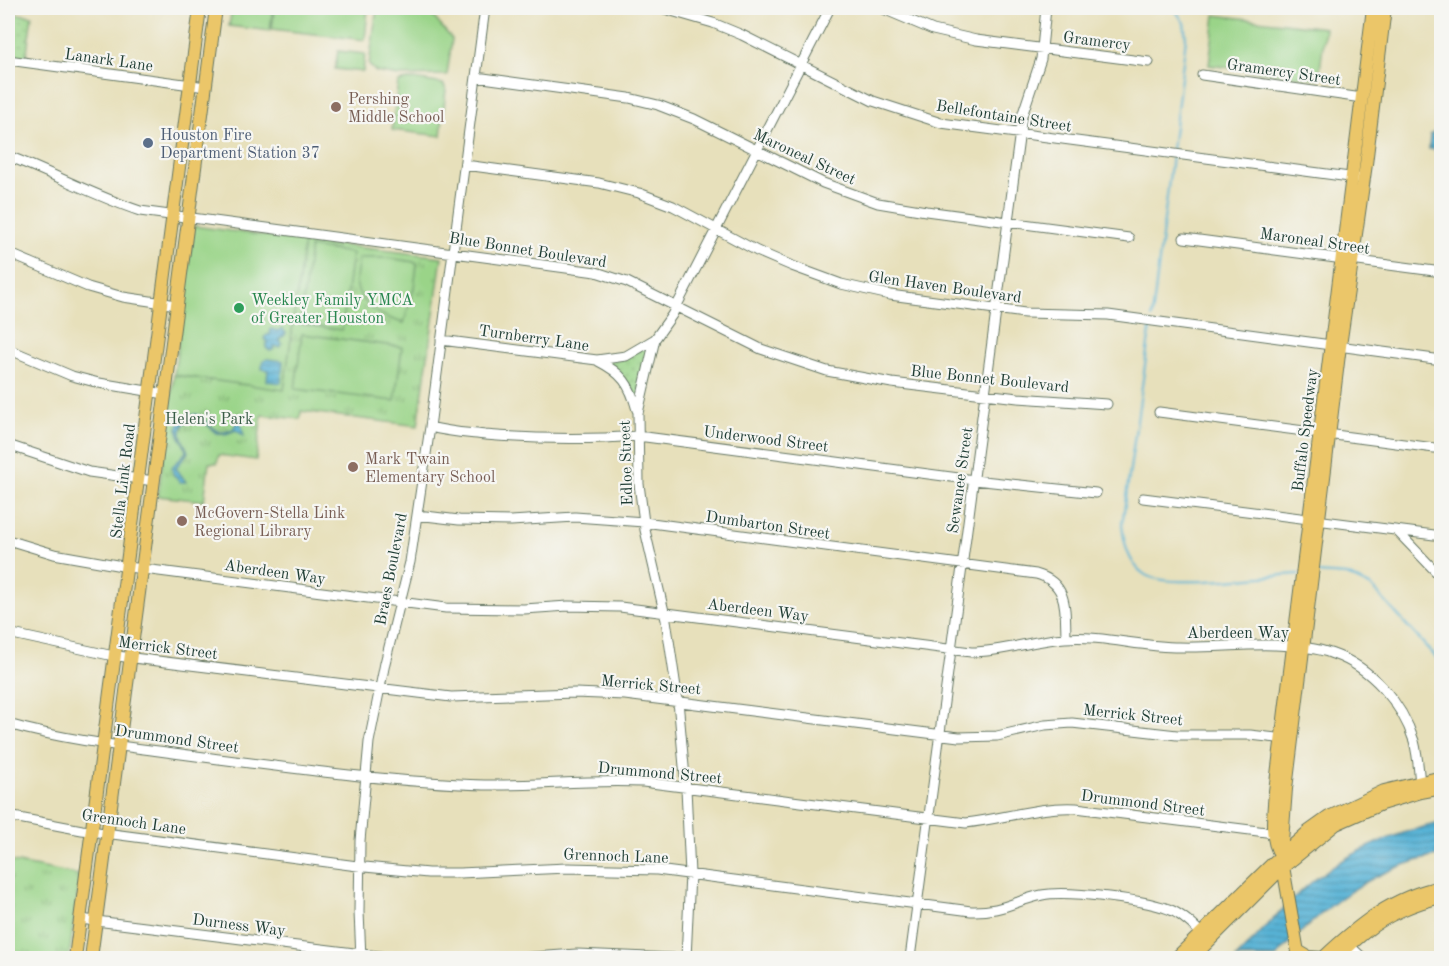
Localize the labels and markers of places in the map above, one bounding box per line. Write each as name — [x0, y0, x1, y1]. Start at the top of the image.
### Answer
place label: Pershing Middle School — [348, 92, 444, 126]
marker: Pershing Middle School — [329, 100, 343, 114]
place label: Houston Fire Department Station 37 — [160, 128, 320, 162]
marker: Houston Fire Department Station 37 — [141, 136, 155, 150]
place label: Weekley Family YMCA of Greater Houston — [251, 293, 413, 327]
marker: Weekley Family YMCA of Greater Houston — [232, 301, 246, 315]
place label: Mark Twain Elementary School — [365, 452, 495, 486]
marker: Mark Twain Elementary School — [346, 460, 360, 474]
place label: McGovern-Stella Link Regional Library — [194, 506, 345, 540]
marker: McGovern-Stella Link Regional Library — [175, 514, 189, 528]

